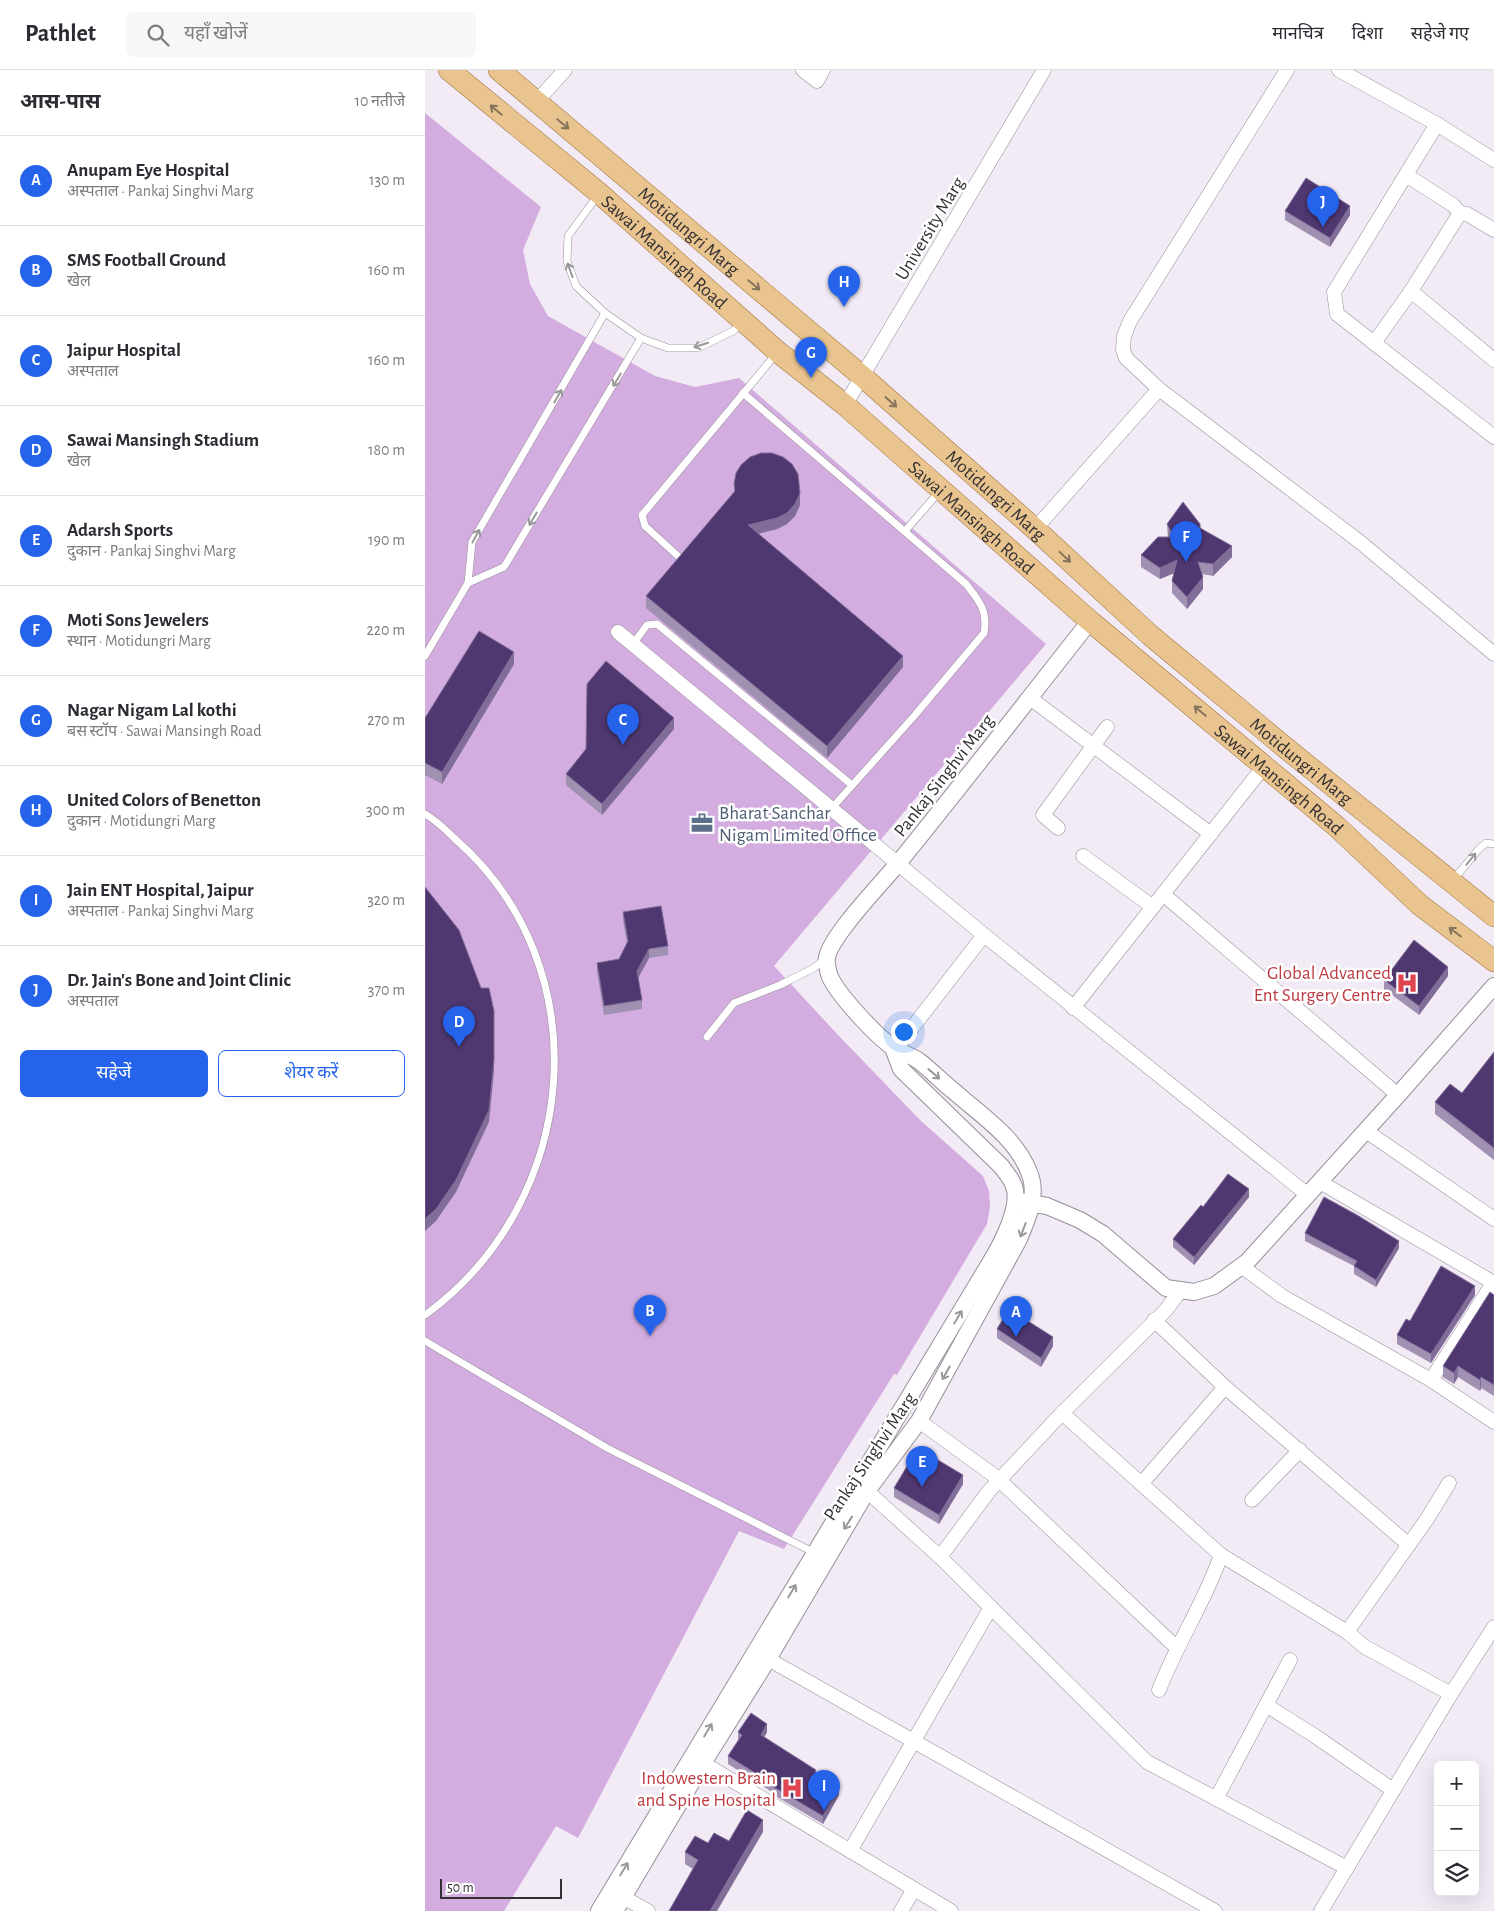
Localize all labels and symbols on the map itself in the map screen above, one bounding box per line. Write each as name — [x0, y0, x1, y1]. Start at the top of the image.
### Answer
one-way arrow — [489, 104, 502, 115]
one-way arrow — [557, 118, 570, 129]
street label: University Marg — [892, 173, 969, 284]
street label: Motidungri Marg — [634, 184, 743, 280]
pin: J — [1307, 186, 1339, 227]
street label: Sawai Mansingh Road — [597, 192, 730, 313]
one-way arrow — [565, 263, 574, 279]
pin: H — [828, 266, 860, 307]
one-way arrow — [747, 280, 760, 291]
pin: G — [795, 337, 827, 378]
one-way arrow — [694, 341, 709, 350]
one-way arrow — [611, 373, 621, 387]
one-way arrow — [553, 389, 563, 403]
one-way arrow — [885, 396, 898, 408]
street label: Motidungri Marg — [942, 447, 1049, 545]
street label: Sawai Mansingh Road — [904, 458, 1038, 578]
one-way arrow — [527, 512, 537, 526]
pin: F — [1170, 521, 1202, 562]
one-way arrow — [472, 529, 481, 544]
one-way arrow — [1058, 551, 1071, 563]
pin: C — [607, 704, 639, 745]
one-way arrow — [1193, 706, 1206, 717]
street label: Pankaj Singhvi Marg — [891, 711, 998, 841]
street label: Motidungri Marg — [1246, 715, 1356, 809]
street label: Sawai Mansingh Road — [1211, 721, 1347, 839]
place label: Bharat Sanchar Nigam Limited Office — [719, 804, 877, 845]
office icon: Bharat Sanchar Nigam Limited Office — [689, 810, 715, 836]
one-way arrow — [1465, 852, 1476, 865]
one-way arrow — [1449, 926, 1462, 937]
place label: Global Advanced Ent Surgery Centre — [1254, 964, 1391, 1005]
hospital icon: Global Advanced Ent Surgery Centre — [1394, 970, 1420, 996]
pin: D — [443, 1006, 475, 1047]
your location — [891, 1019, 917, 1045]
one-way arrow — [927, 1069, 940, 1080]
one-way arrow — [1018, 1222, 1027, 1237]
pin: B — [634, 1295, 666, 1336]
pin: A — [1000, 1296, 1032, 1337]
one-way arrow — [953, 1311, 963, 1325]
one-way arrow — [941, 1365, 951, 1380]
street label: Pankaj Singhvi Marg — [821, 1389, 920, 1524]
pin: E — [906, 1446, 938, 1487]
one-way arrow — [842, 1516, 852, 1530]
one-way arrow — [788, 1585, 798, 1599]
one-way arrow — [703, 1723, 713, 1737]
place label: Indowestern Brain and Spine Hospital — [637, 1769, 776, 1810]
pin: I — [808, 1770, 840, 1811]
hospital icon: Indowestern Brain and Spine Hospital — [779, 1775, 805, 1801]
one-way arrow — [620, 1862, 629, 1877]
scale bar — [440, 1876, 563, 1899]

